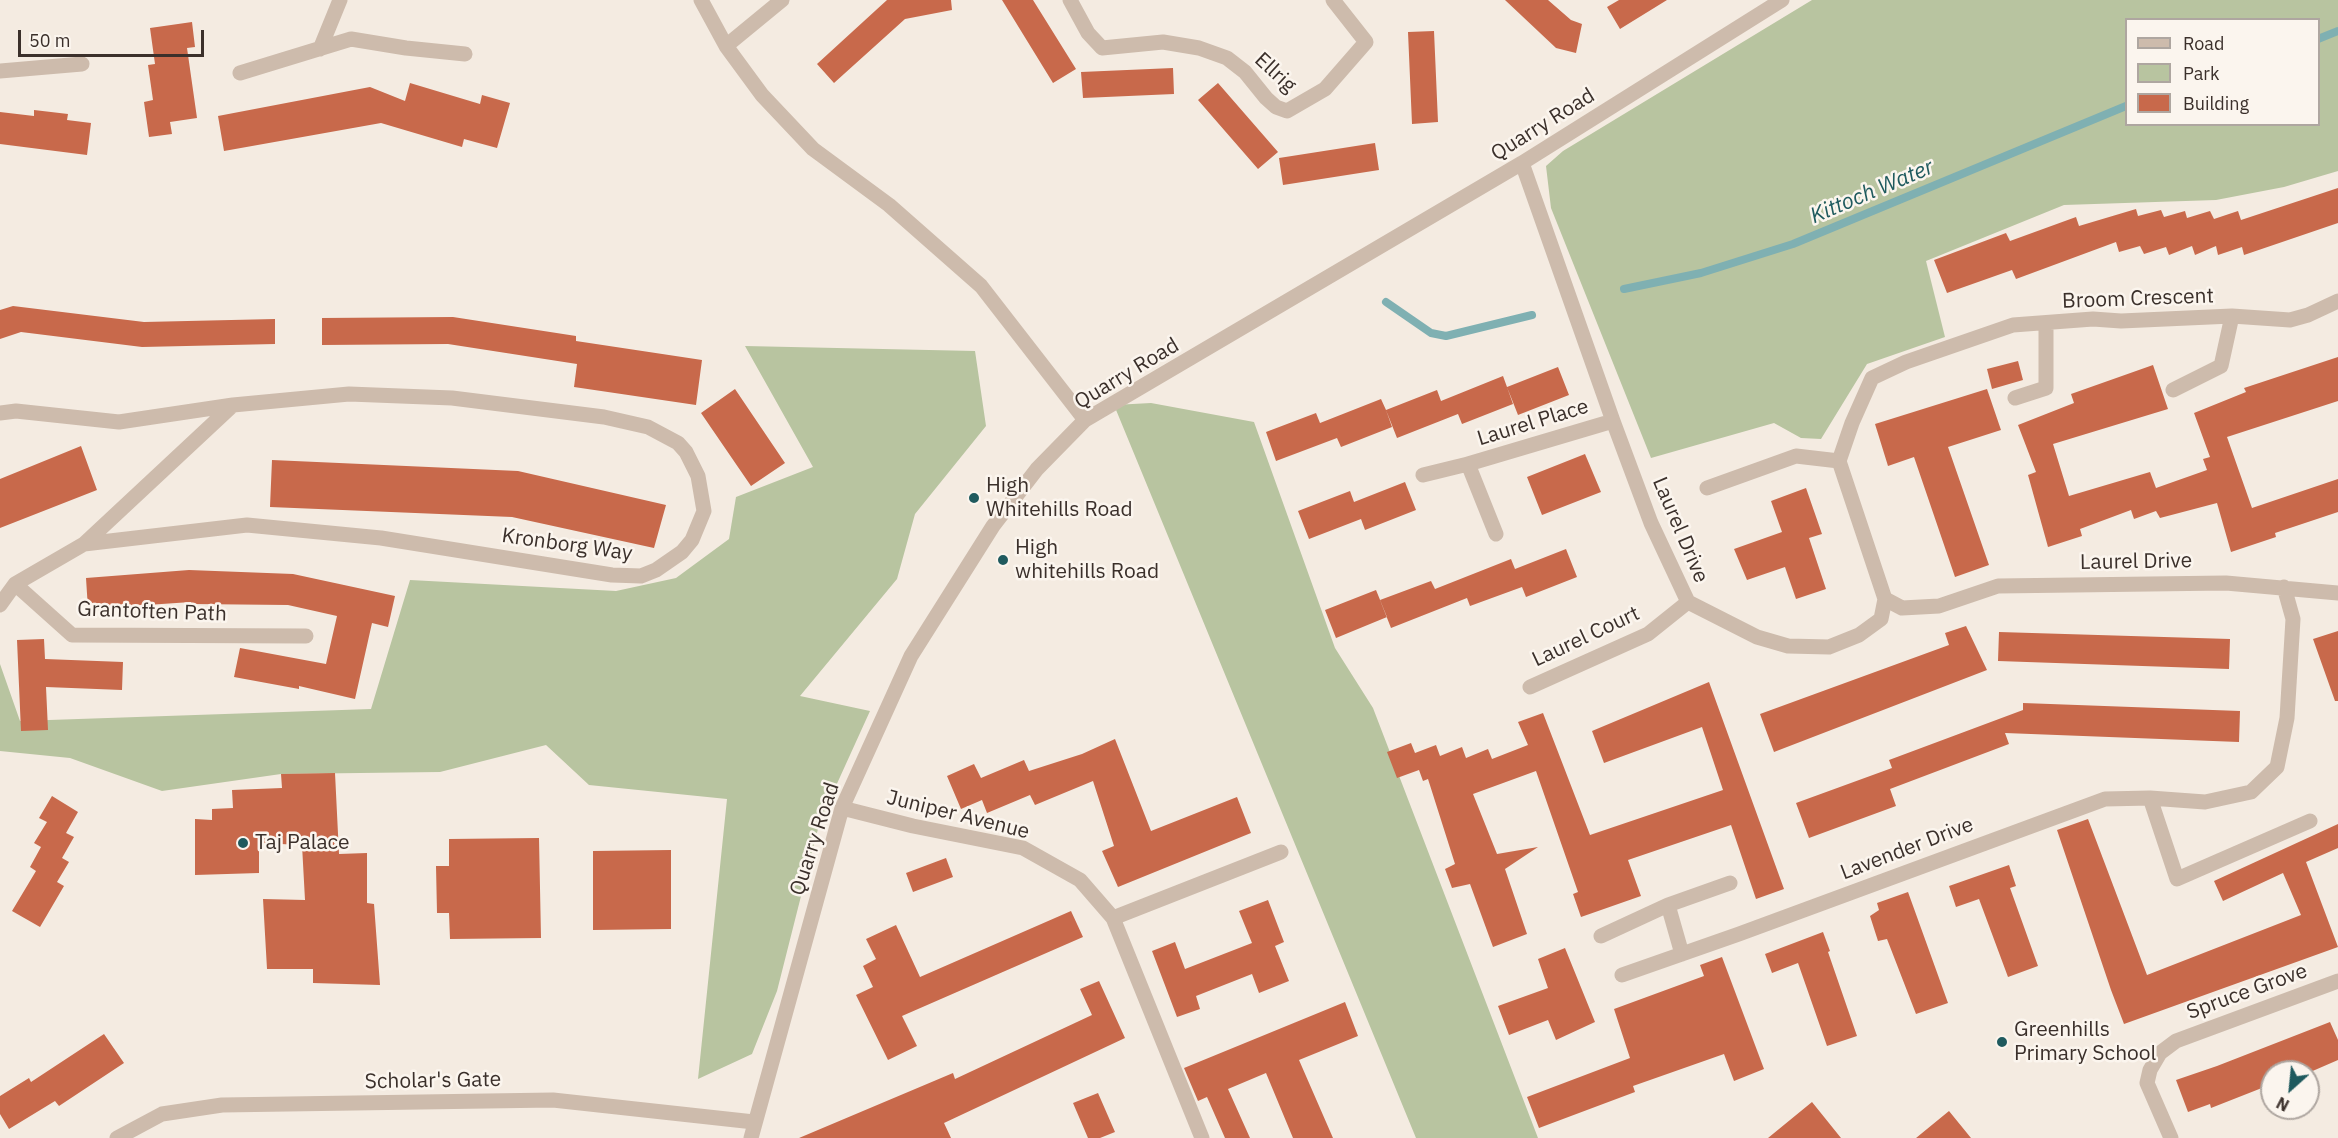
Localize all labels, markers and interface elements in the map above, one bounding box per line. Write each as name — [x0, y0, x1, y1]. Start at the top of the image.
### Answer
scale bar — [21, 18, 207, 56]
legend — [2125, 18, 2320, 126]
text: 50 m — [29, 29, 71, 52]
text: Road — [2183, 32, 2224, 55]
street label: Ellrig — [1249, 48, 1301, 98]
text: Park — [2183, 62, 2219, 85]
street label: Quarry Road — [1487, 83, 1599, 167]
text: Building — [2183, 92, 2249, 115]
water label: Kittoch Water — [1806, 154, 1938, 230]
street label: Broom Crescent — [2062, 284, 2214, 314]
street label: Quarry Road — [1070, 333, 1184, 415]
street label: Laurel Place — [1474, 394, 1592, 452]
place label: High Whitehills Road — [986, 473, 1133, 523]
street label: Laurel Drive — [1646, 473, 1714, 587]
marker: High Whitehills Road — [967, 491, 981, 505]
street label: Kronborg Way — [500, 523, 634, 567]
place label: High whitehills Road — [1015, 535, 1159, 585]
street label: Laurel Drive — [2080, 548, 2192, 576]
marker: High whitehills Road — [996, 553, 1010, 567]
street label: Grantoften Path — [77, 597, 227, 627]
street label: Laurel Court — [1528, 601, 1644, 673]
street label: Quarry Road — [785, 779, 845, 899]
street label: Juniper Avenue — [884, 785, 1032, 845]
street label: Lavender Drive — [1837, 812, 1977, 886]
place label: Taj Palace — [255, 830, 350, 856]
marker: Taj Palace — [236, 836, 250, 850]
street label: Spruce Grove — [2183, 959, 2311, 1025]
place label: Greenhills Primary School — [2014, 1017, 2156, 1067]
marker: Greenhills Primary School — [1995, 1035, 2009, 1049]
north arrow — [2260, 1060, 2320, 1120]
street label: Scholar's Gate — [364, 1067, 502, 1095]
text: N — [2273, 1093, 2292, 1116]

